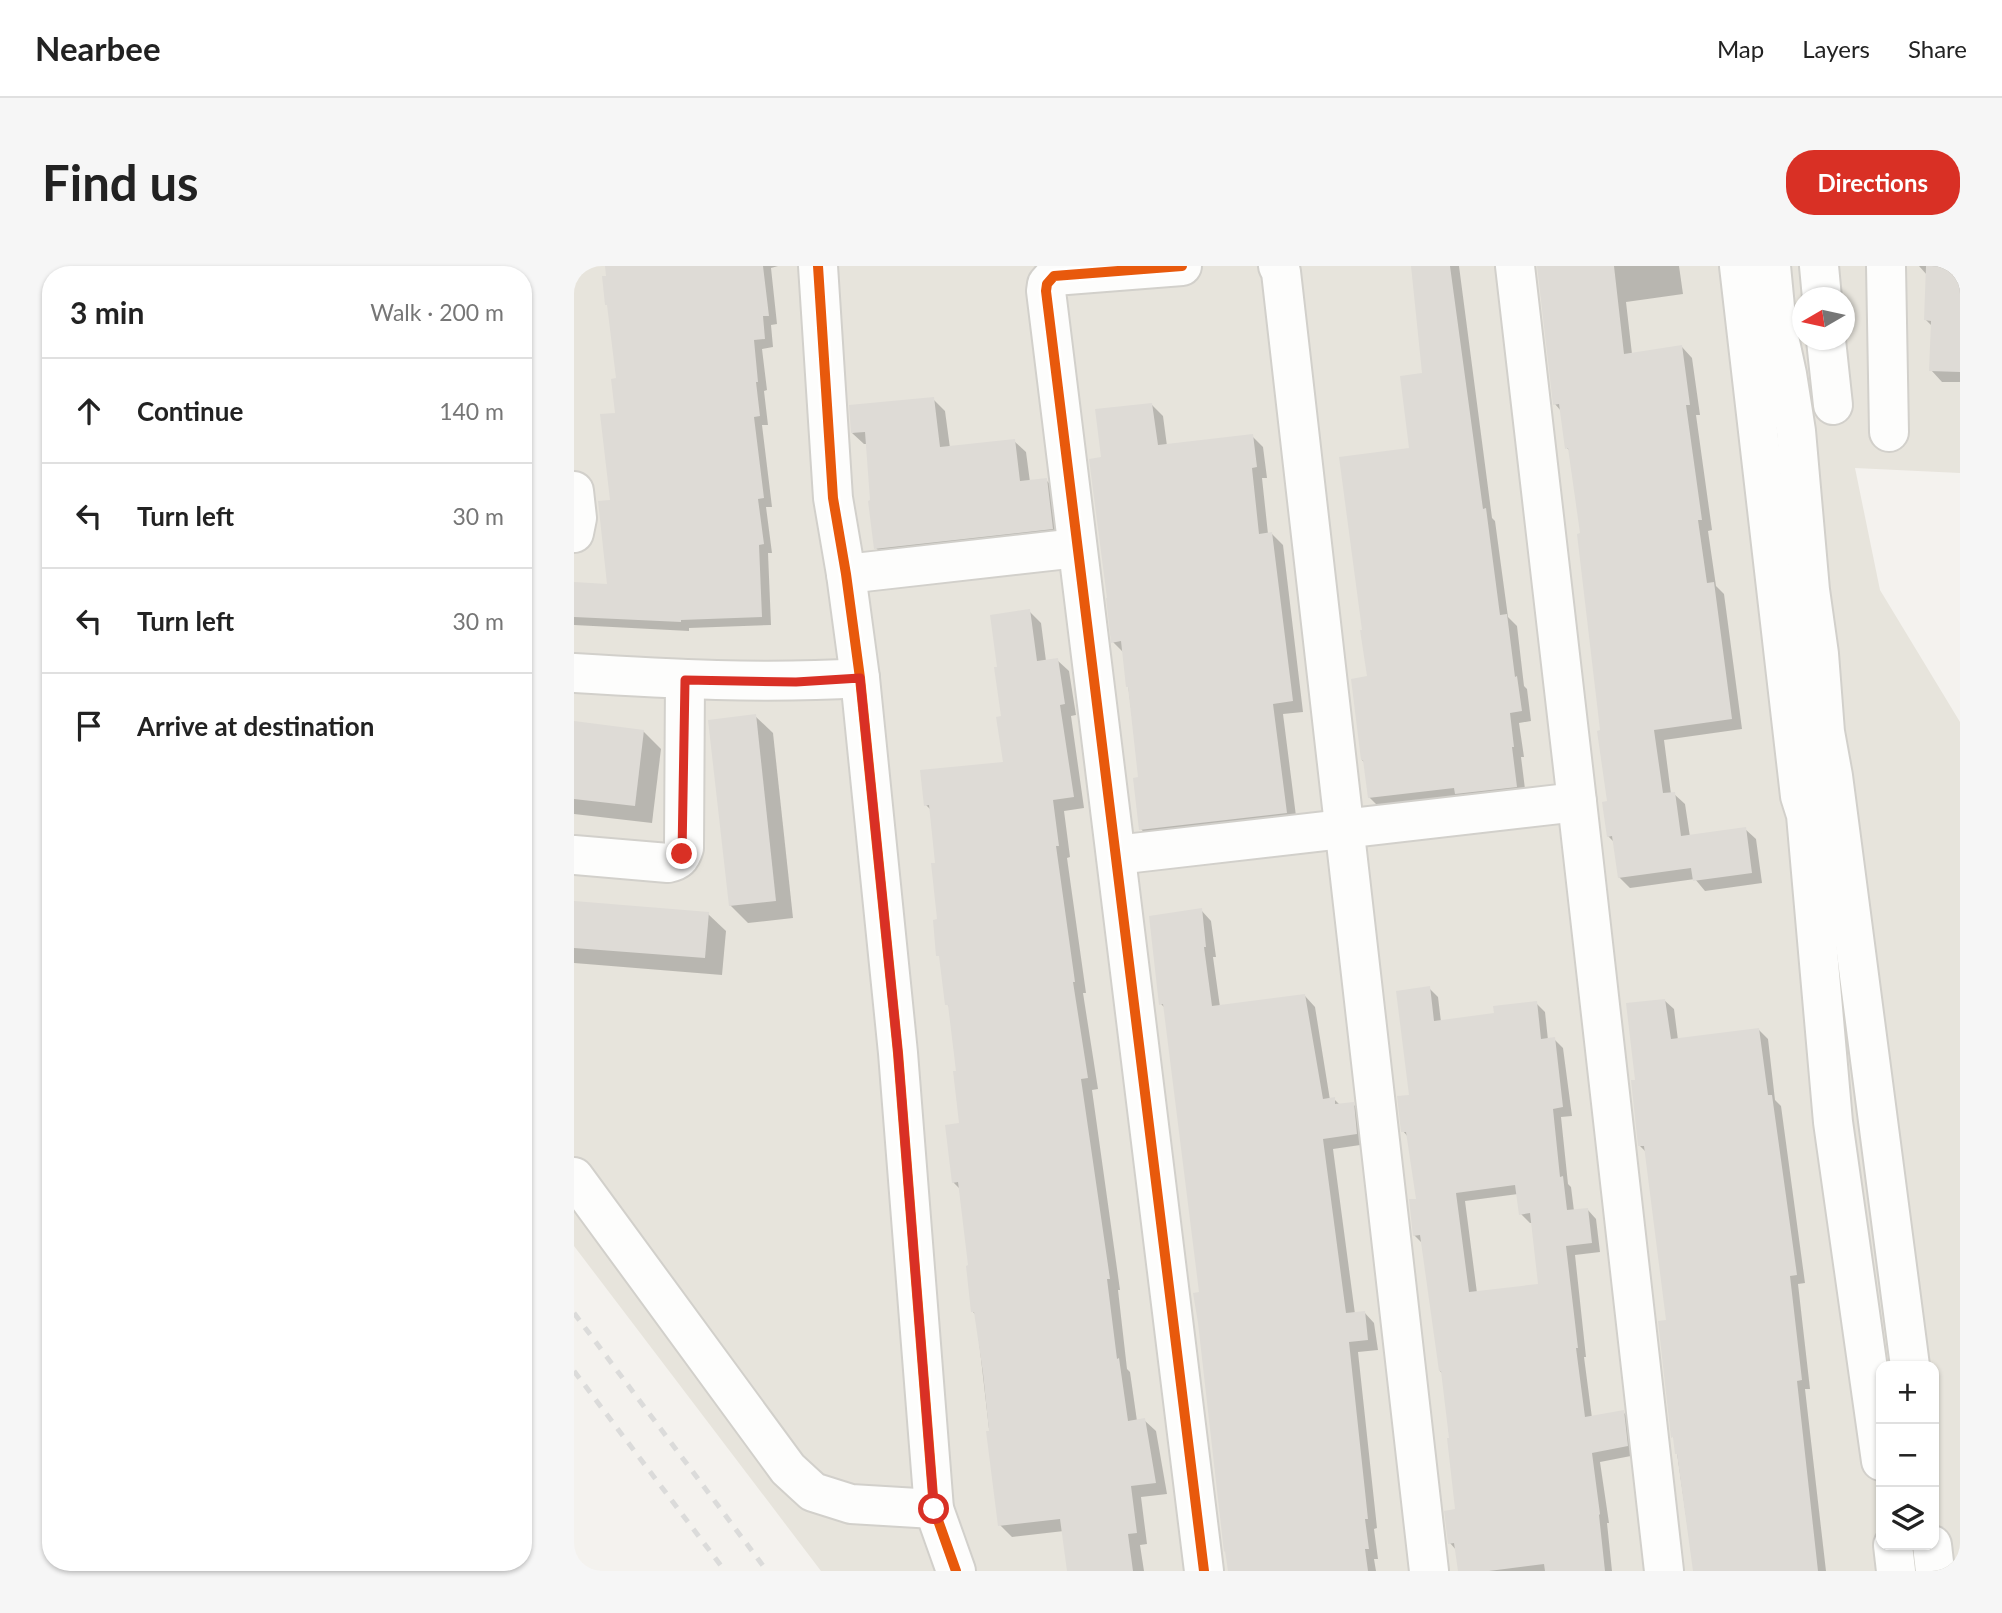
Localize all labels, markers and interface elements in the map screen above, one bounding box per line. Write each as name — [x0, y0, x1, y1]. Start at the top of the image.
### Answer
text: Nearbee — [35, 28, 161, 68]
text: Map — [1717, 34, 1764, 63]
text: Layers — [1802, 34, 1870, 63]
text: Share — [1908, 34, 1967, 63]
button: Directions — [1786, 150, 1960, 215]
text: Find us — [42, 153, 199, 211]
north arrow — [1792, 287, 1855, 350]
text: 3 min — [70, 294, 144, 330]
text: Walk · 200 m — [370, 298, 504, 326]
icon: ahead — [70, 392, 108, 430]
text: Continue — [137, 395, 243, 427]
text: 140 m — [439, 397, 504, 425]
icon: left — [70, 497, 108, 535]
text: Turn left — [137, 500, 234, 532]
text: 30 m — [453, 502, 504, 530]
icon: left — [70, 602, 108, 640]
text: Turn left — [137, 605, 234, 637]
text: 30 m — [453, 607, 504, 635]
icon: arrive — [70, 707, 108, 745]
text: Arrive at destination — [137, 710, 374, 742]
route end — [666, 838, 697, 869]
map controls — [1876, 1361, 1939, 1550]
button: + — [1876, 1361, 1939, 1424]
button: − — [1876, 1424, 1939, 1487]
button: layers — [1876, 1487, 1939, 1550]
route start — [918, 1493, 949, 1524]

